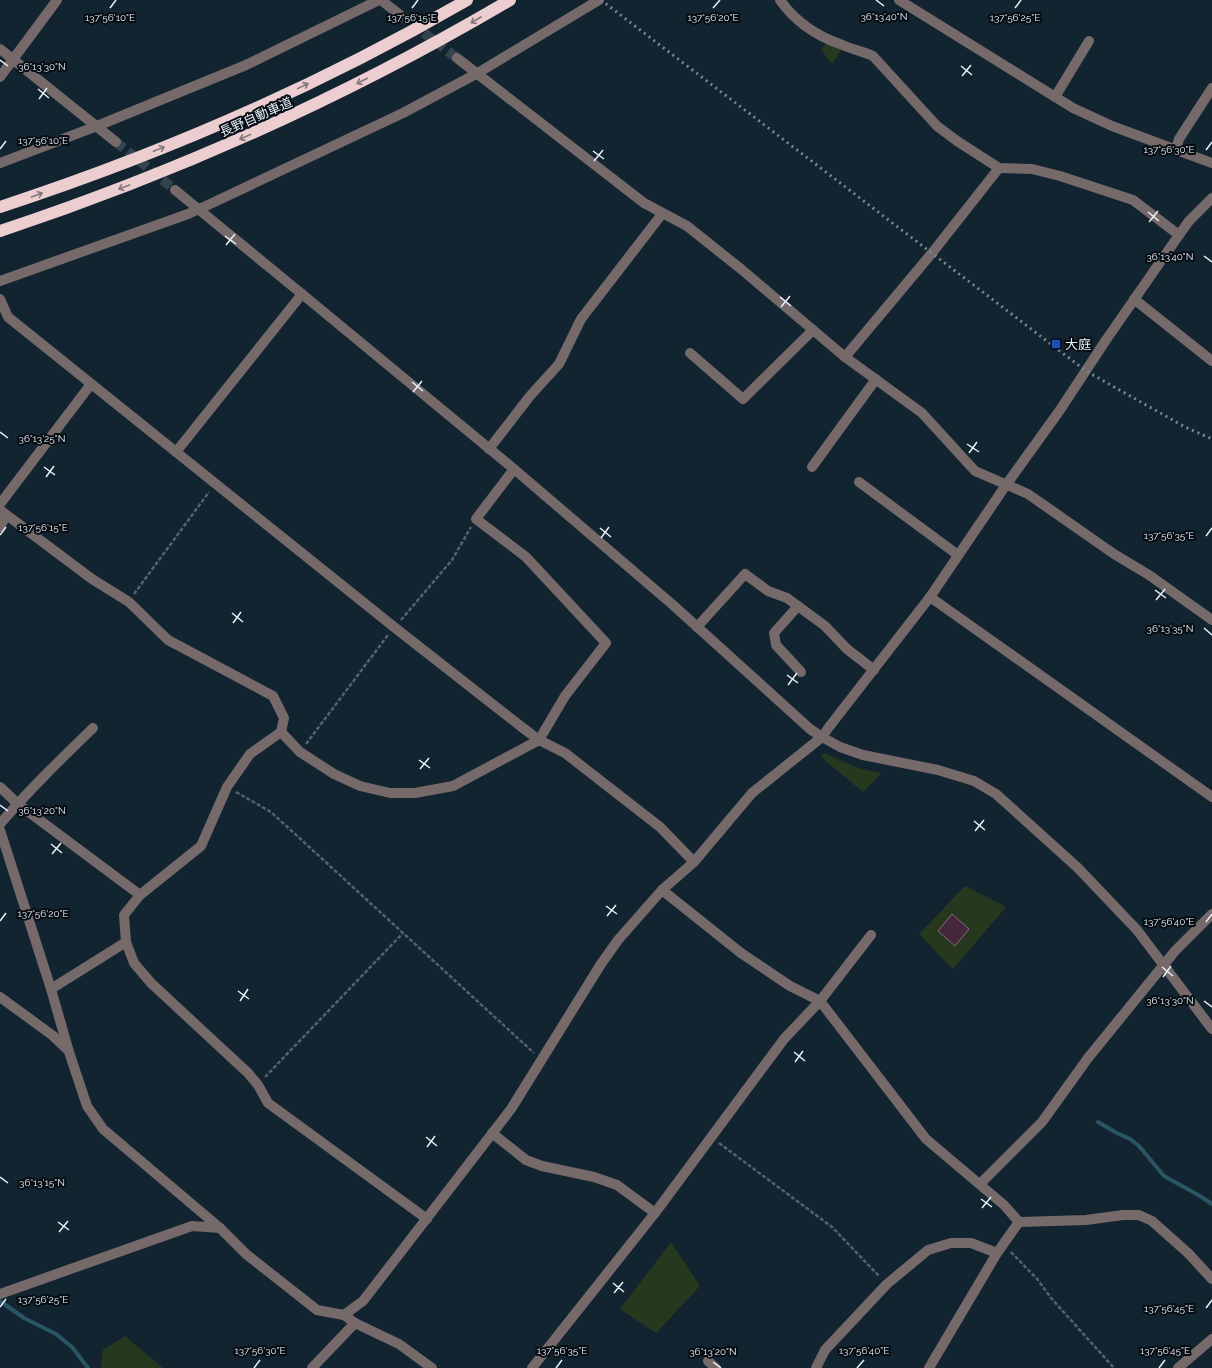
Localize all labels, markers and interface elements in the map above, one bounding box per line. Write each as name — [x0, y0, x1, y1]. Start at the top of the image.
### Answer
text: 36°13'40"N — [861, 11, 907, 22]
text: 137°56'10"E — [85, 12, 135, 23]
text: 137°56'15"E — [387, 12, 437, 23]
text: 137°56'20"E — [687, 12, 739, 23]
text: 137°56'25"E — [990, 12, 1040, 23]
one-way arrow — [470, 16, 482, 24]
text: 36°13'30"N — [18, 61, 66, 72]
one-way arrow — [356, 78, 368, 85]
one-way arrow — [297, 82, 309, 89]
street label: 長野自動車道 — [217, 94, 295, 140]
one-way arrow — [239, 134, 251, 142]
text: 137°56'10"E — [18, 135, 68, 146]
text: 137°56'30"E — [1143, 144, 1195, 155]
one-way arrow — [152, 145, 164, 153]
one-way arrow — [119, 183, 131, 191]
one-way arrow — [30, 191, 43, 198]
text: 36°13'40"N — [1147, 251, 1193, 262]
place label: 大庭 — [1065, 337, 1091, 352]
marker: 大庭 — [1050, 338, 1062, 350]
text: 36°13'25"N — [19, 433, 65, 444]
text: 137°56'15"E — [18, 522, 68, 533]
text: 137°56'35"E — [1144, 530, 1194, 541]
text: 36°13'35"N — [1147, 623, 1193, 634]
text: 36°13'20"N — [18, 805, 66, 816]
text: 137°56'20"E — [17, 908, 69, 919]
text: 137°56'40"E — [1144, 916, 1194, 927]
text: 36°13'30"N — [1146, 995, 1194, 1006]
text: 36°13'15"N — [19, 1177, 65, 1188]
text: 137°56'25"E — [18, 1294, 68, 1305]
text: 137°56'45"E — [1144, 1303, 1194, 1314]
text: 137°56'30"E — [234, 1345, 286, 1356]
text: 137°56'35"E — [537, 1345, 587, 1356]
text: 137°56'40"E — [839, 1345, 889, 1356]
text: 137°56'45"E — [1140, 1345, 1190, 1356]
text: 36°13'20"N — [689, 1346, 737, 1357]

